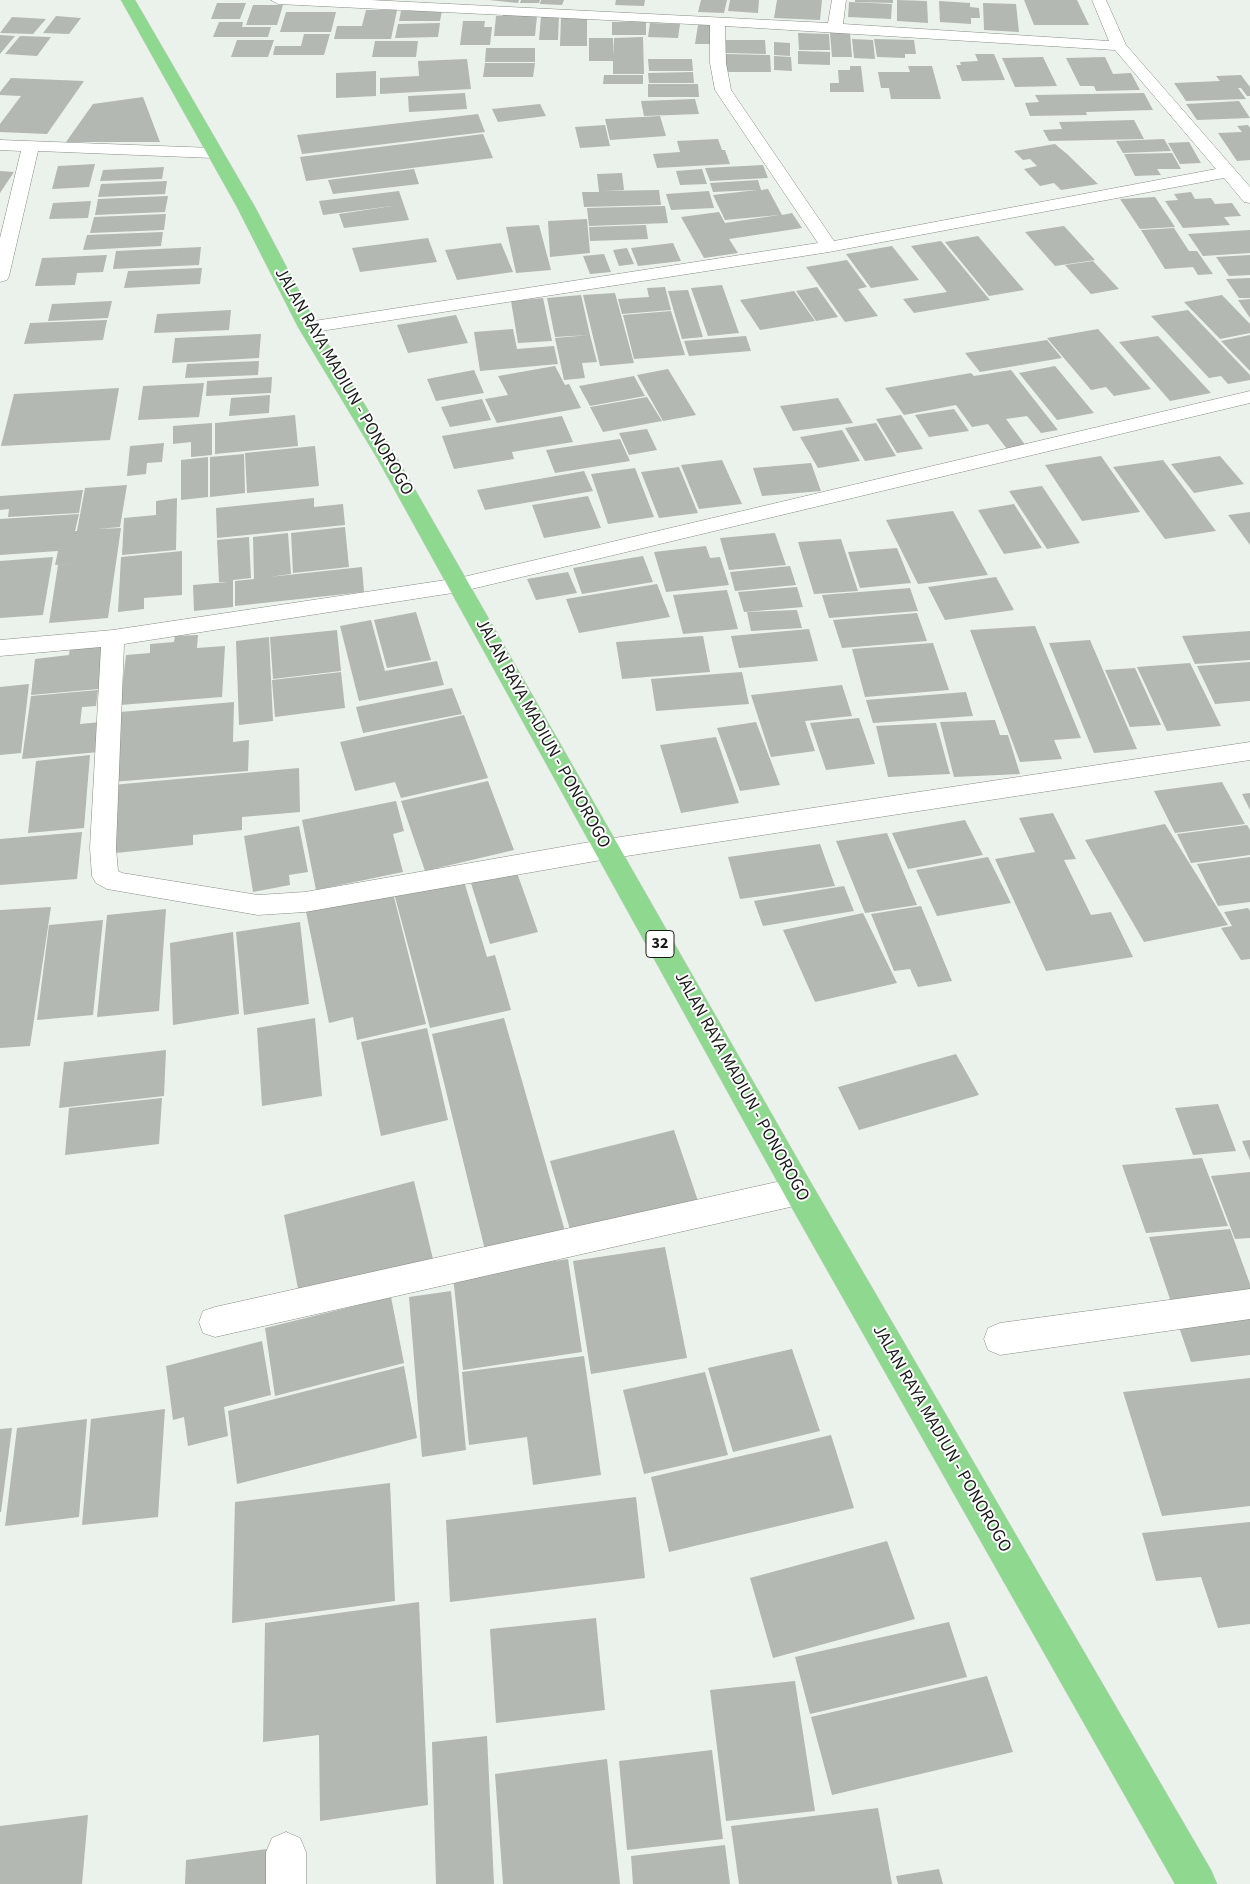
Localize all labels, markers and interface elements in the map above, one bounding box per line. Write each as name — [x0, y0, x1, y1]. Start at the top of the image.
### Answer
street label: JALAN RAYA MADIUN - PONOROGO — [269, 264, 417, 500]
street label: JALAN RAYA MADIUN - PONOROGO — [470, 615, 614, 853]
road number: 32 — [646, 931, 674, 958]
street label: JALAN RAYA MADIUN - PONOROGO — [669, 968, 813, 1206]
street label: JALAN RAYA MADIUN - PONOROGO — [867, 1321, 1015, 1557]

